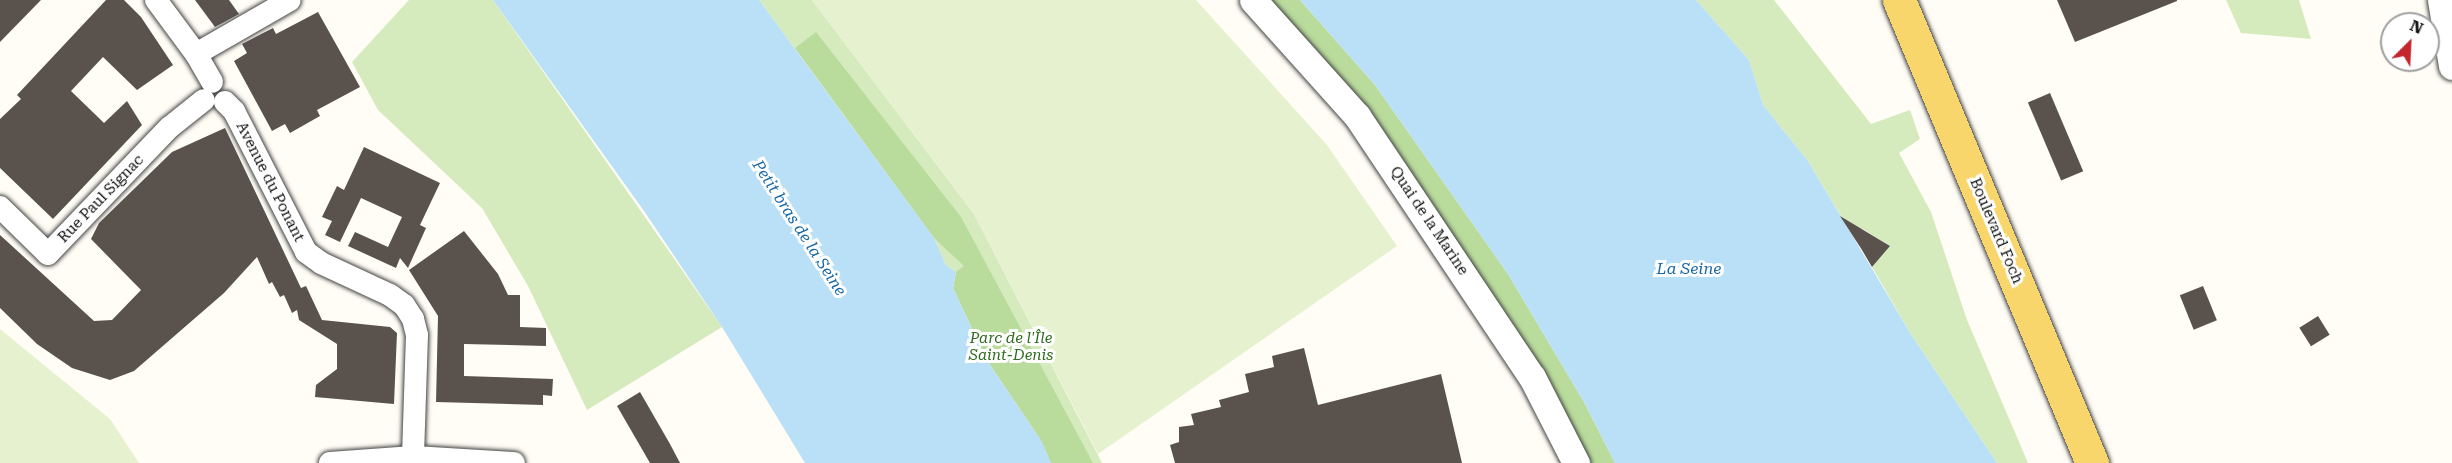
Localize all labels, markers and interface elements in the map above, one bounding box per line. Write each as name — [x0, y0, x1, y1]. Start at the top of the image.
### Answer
north arrow — [2380, 12, 2440, 72]
text: N — [2407, 16, 2426, 38]
street label: Avenue du Ponant — [232, 119, 308, 245]
street label: Rue Paul Signac — [54, 151, 148, 247]
water label: Petit bras de la Seine — [748, 157, 850, 299]
street label: Quai de la Marine — [1386, 163, 1472, 279]
street label: Boulevard Foch — [1966, 175, 2026, 287]
water label: La Seine — [1657, 259, 1721, 279]
park label: Parc de l'Île Saint-Denis — [969, 329, 1053, 364]

